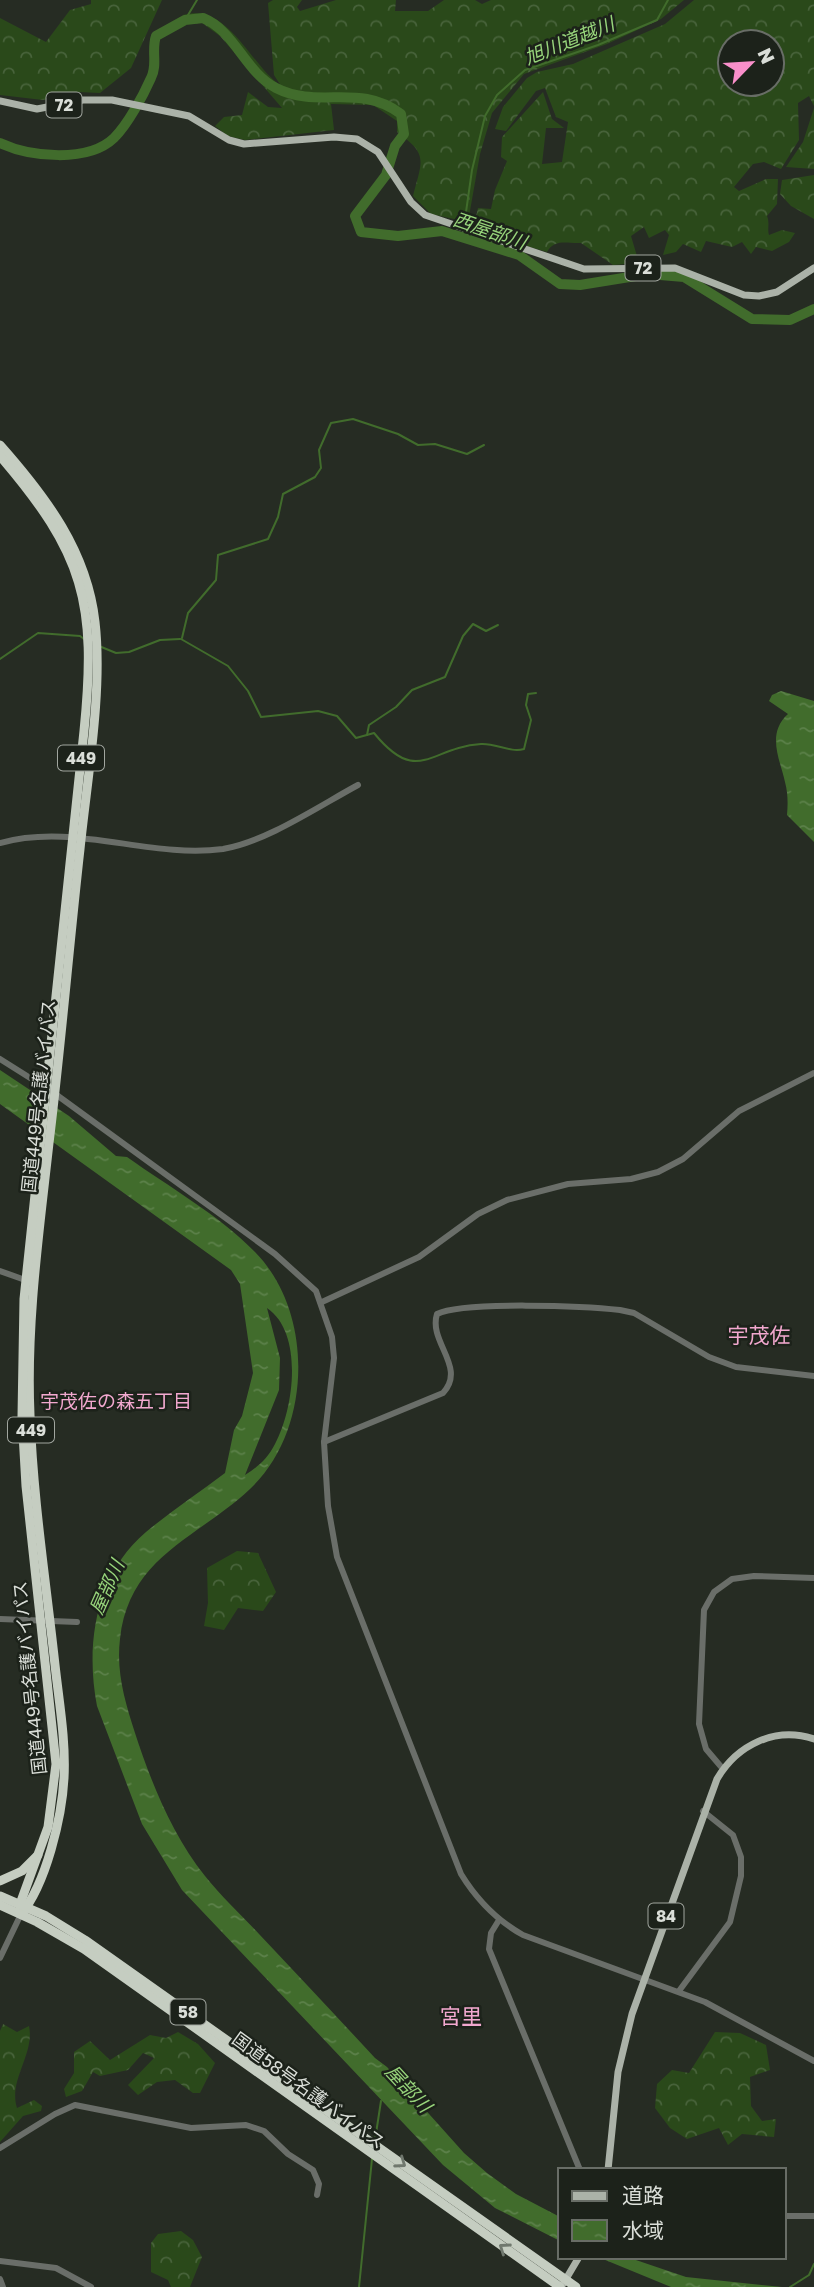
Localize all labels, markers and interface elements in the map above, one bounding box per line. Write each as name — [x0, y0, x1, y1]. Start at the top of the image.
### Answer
water label: 旭川道越川 — [521, 11, 619, 68]
north arrow — [716, 28, 786, 98]
text: N — [753, 44, 780, 67]
road number: 72 — [46, 92, 82, 118]
water label: 西屋部川 — [450, 207, 532, 254]
road number: 72 — [626, 256, 660, 280]
road number: 449 — [58, 746, 104, 771]
street label: 国道449号名護バイパス — [17, 998, 59, 1194]
district label: 宇茂佐 — [728, 1322, 791, 1348]
district label: 宇茂佐の森五丁目 — [40, 1389, 192, 1412]
road number: 449 — [8, 1418, 54, 1442]
water label: 屋部川 — [84, 1554, 129, 1618]
street label: 国道449号名護バイパス — [8, 1580, 50, 1776]
road number: 84 — [648, 1904, 684, 1928]
road number: 58 — [170, 2000, 206, 2024]
district label: 宮里 — [440, 2003, 482, 2029]
street label: 国道58号名護バイパス — [228, 2027, 390, 2153]
water label: 屋部川 — [381, 2059, 438, 2118]
one-way arrow — [393, 2155, 406, 2167]
legend — [558, 2168, 786, 2259]
text: 道路 — [622, 2182, 664, 2208]
text: 水域 — [622, 2217, 664, 2243]
one-way arrow — [499, 2244, 512, 2256]

